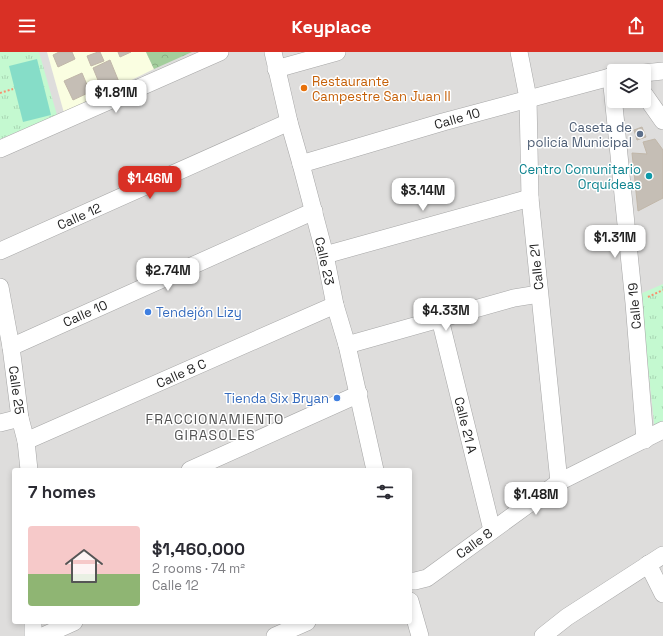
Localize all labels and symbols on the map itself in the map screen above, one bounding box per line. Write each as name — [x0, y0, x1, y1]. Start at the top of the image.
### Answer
place label: Restaurante Campestre San Juan II — [312, 73, 451, 105]
pin: $1.81M — [83, 80, 149, 114]
marker: Restaurante Campestre San Juan II — [299, 83, 309, 93]
street label: Calle 10 — [432, 104, 482, 133]
place label: Caseta de policía Municipal — [527, 119, 632, 151]
marker: Caseta de policía Municipal — [635, 129, 645, 139]
place label: Centro Comunitario Orquídeas — [519, 161, 641, 193]
pin: $1.46M — [117, 166, 183, 200]
marker: Centro Comunitario Orquídeas — [644, 171, 654, 181]
pin: $3.14M — [390, 178, 456, 212]
street label: Calle 12 — [54, 199, 104, 234]
pin: $1.31M — [582, 225, 648, 259]
street label: Calle 23 — [311, 235, 338, 287]
street label: Calle 21 — [526, 243, 547, 291]
pin: $2.74M — [135, 258, 201, 292]
street label: Calle 19 — [624, 282, 645, 330]
street label: Calle 10 — [60, 296, 110, 331]
pin: $4.33M — [413, 298, 479, 332]
place label: Tendejón Lizy — [156, 304, 242, 321]
marker: Tendejón Lizy — [143, 307, 153, 317]
street label: Calle 8 C — [154, 355, 209, 392]
street label: Calle 25 — [5, 365, 28, 416]
place label: Tienda Six Bryan — [224, 390, 329, 407]
marker: Tienda Six Bryan — [332, 393, 342, 403]
street label: Calle 21 A — [450, 395, 481, 455]
district label: FRACCIONAMIENTO GIRASOLES — [146, 410, 284, 444]
pin: $1.48M — [503, 482, 569, 516]
street label: Calle 8 — [453, 524, 496, 562]

